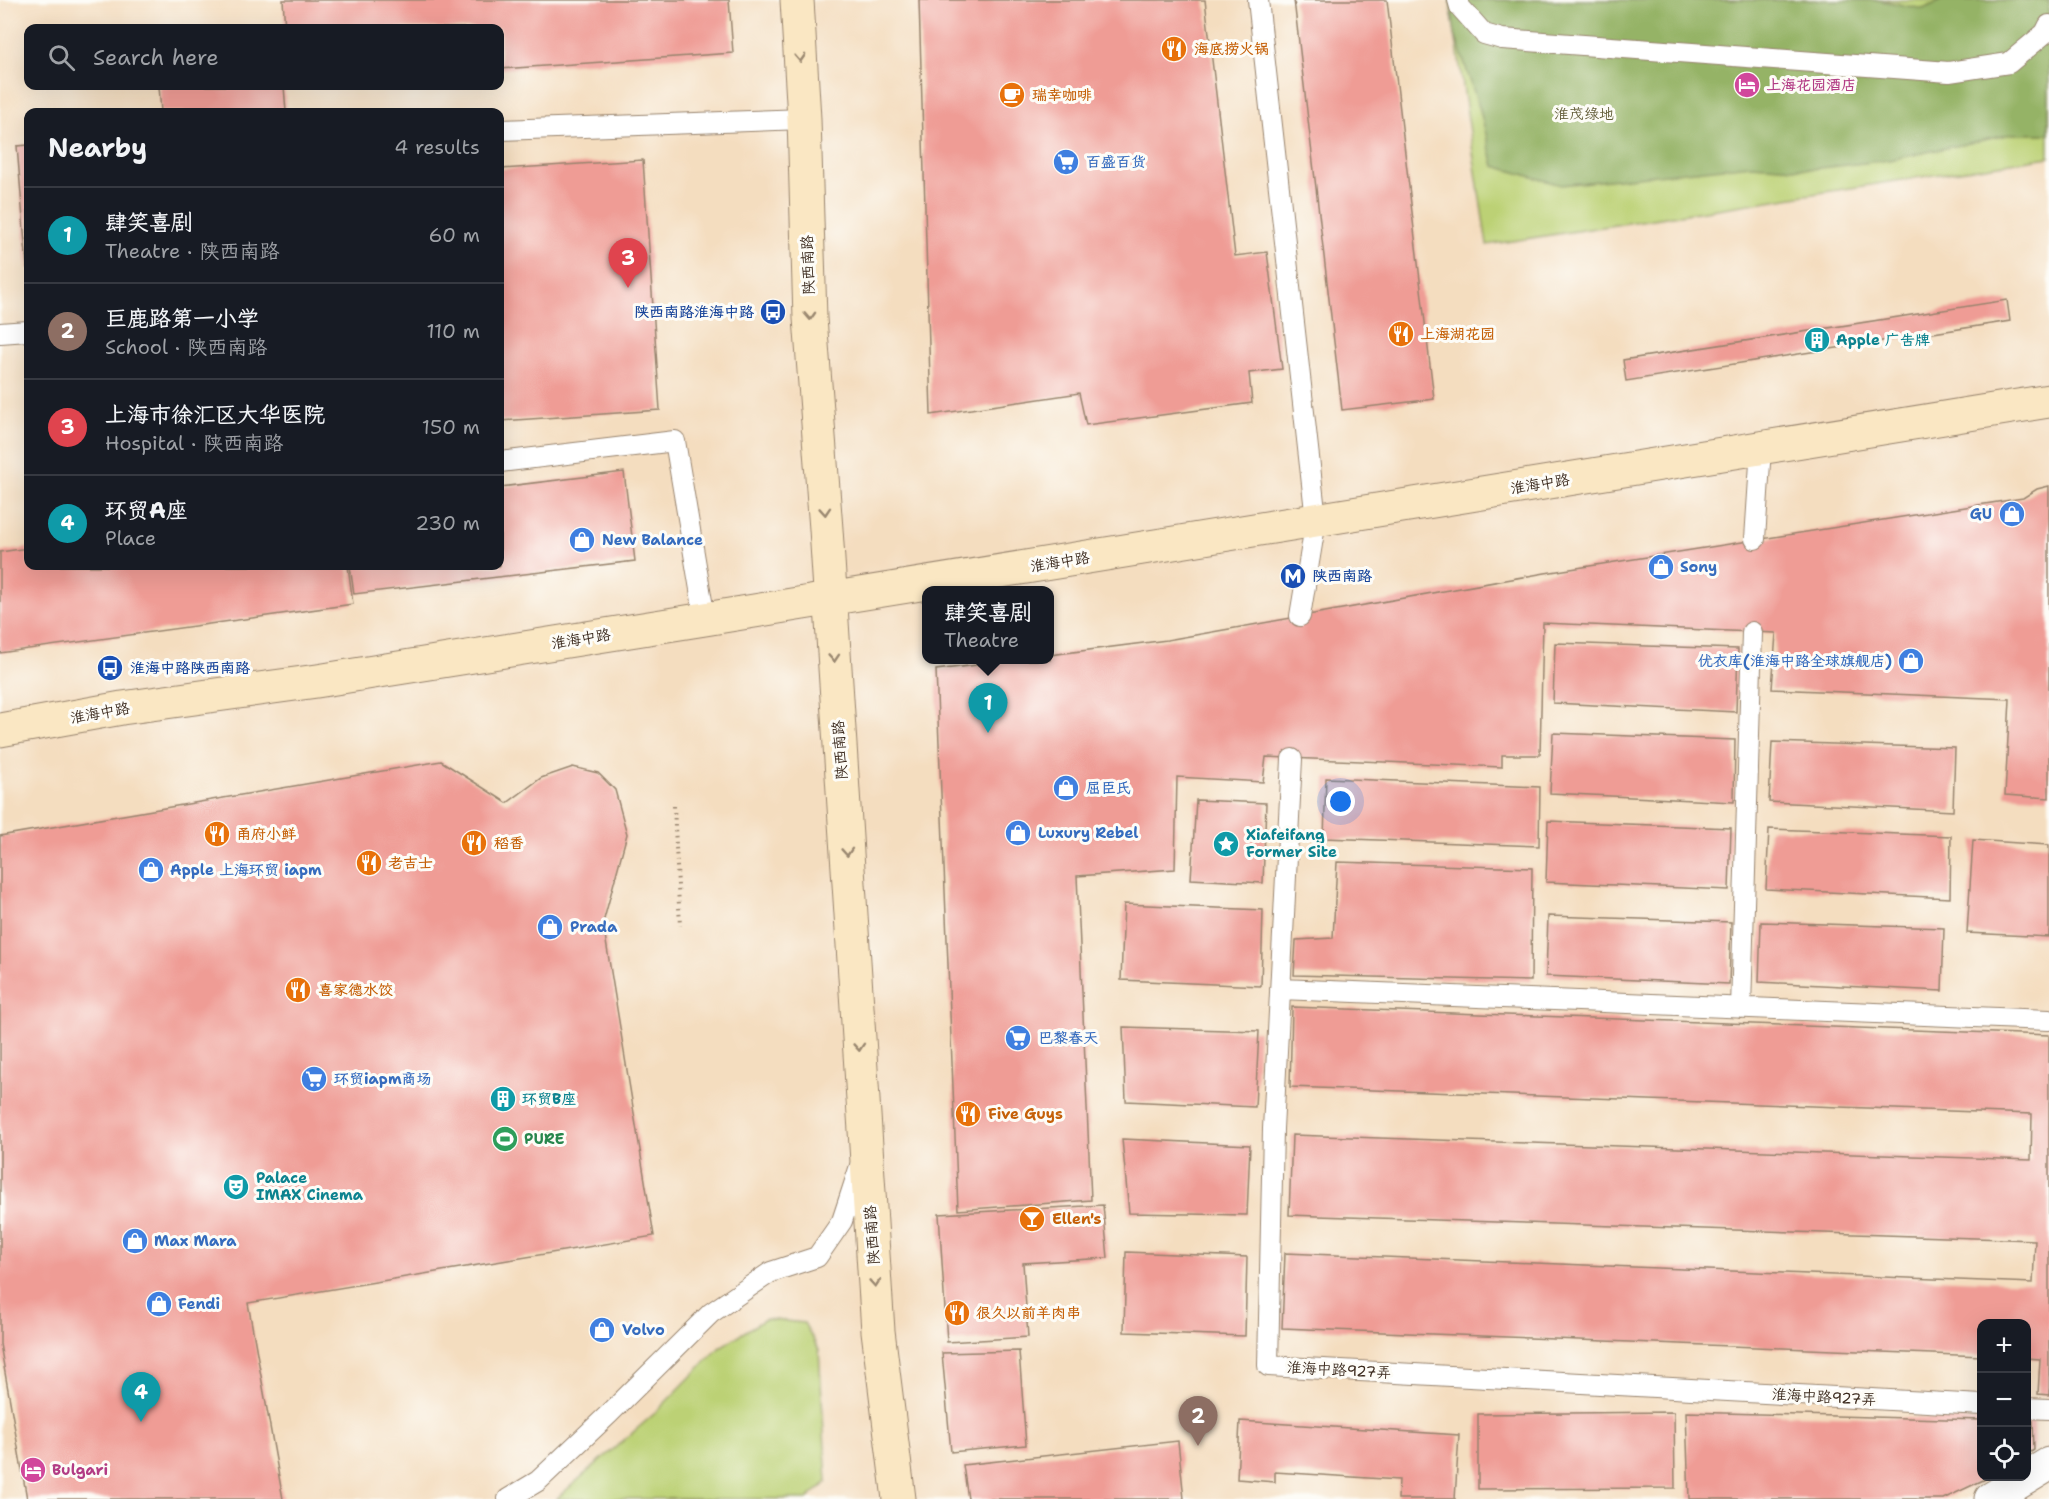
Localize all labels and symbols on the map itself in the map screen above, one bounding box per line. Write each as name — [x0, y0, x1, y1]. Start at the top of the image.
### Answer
restaurant icon: 海底捞火锅 — [1159, 34, 1189, 64]
place label: 海底捞火锅 — [1194, 39, 1269, 59]
one-way arrow — [794, 54, 807, 63]
hotel icon: 上海花园酒店 — [1732, 70, 1762, 100]
place label: 上海花园酒店 — [1766, 75, 1856, 95]
cafe icon: 瑞幸咖啡 — [997, 80, 1027, 110]
place label: 瑞幸咖啡 — [1032, 85, 1092, 105]
park label: 淮茂绿地 — [1554, 104, 1614, 124]
supermarket icon: 百盛百货 — [1051, 147, 1081, 177]
place label: 百盛百货 — [1086, 152, 1146, 172]
street label: 陕西南路 — [797, 235, 819, 295]
pin: 3 — [608, 238, 648, 288]
bus stop icon: 陕西南路淮海中路 — [758, 297, 788, 327]
place label: 陕西南路淮海中路 — [634, 302, 754, 322]
one-way arrow — [804, 312, 817, 321]
restaurant icon: 上海湖花园 — [1386, 319, 1416, 349]
place label: 上海湖花园 — [1420, 324, 1495, 344]
building icon: Apple 广告牌 — [1802, 325, 1832, 355]
place label: Apple 广告牌 — [1836, 330, 1930, 350]
street label: 淮海中路 — [1509, 469, 1571, 499]
shop icon: GU — [1997, 499, 2027, 529]
place label: GU — [1970, 504, 1992, 524]
one-way arrow — [818, 506, 831, 515]
shop icon: New Balance — [567, 525, 597, 555]
place label: New Balance — [602, 530, 703, 550]
street label: 淮海中路 — [1029, 547, 1091, 577]
shop icon: Sony — [1646, 552, 1676, 582]
place label: Sony — [1680, 557, 1717, 577]
metro station icon: 陕西南路 — [1278, 561, 1308, 591]
place label: 陕西南路 — [1312, 566, 1372, 586]
street label: 淮海中路 — [550, 624, 612, 654]
shop icon: 优衣库(淮海中路全球旗舰店) — [1896, 646, 1926, 676]
place label: 优衣库(淮海中路全球旗舰店) — [1698, 651, 1892, 671]
bus stop icon: 淮海中路陕西南路 — [95, 653, 125, 683]
one-way arrow — [828, 653, 841, 662]
place label: 淮海中路陕西南路 — [130, 658, 250, 678]
pin: 1 — [968, 684, 1008, 733]
street label: 淮海中路 — [69, 698, 131, 728]
street label: 陕西南路 — [828, 719, 852, 781]
shop icon: 屈臣氏 — [1051, 773, 1081, 803]
place label: 屈臣氏 — [1086, 778, 1131, 798]
your location — [1326, 787, 1355, 816]
shop icon: Luxury Rebel — [1003, 818, 1033, 848]
restaurant icon: 甬府小鲜 — [202, 819, 232, 849]
place label: Luxury Rebel — [1038, 823, 1139, 843]
place label: 甬府小鲜 — [236, 824, 297, 844]
place label: Xiafeifang Former Site — [1246, 825, 1337, 862]
restaurant icon: 稻香 — [459, 828, 489, 858]
place icon: Xiafeifang Former Site — [1211, 829, 1241, 859]
place label: 稻香 — [494, 833, 524, 853]
restaurant icon: 老吉士 — [354, 848, 384, 878]
one-way arrow — [840, 848, 853, 857]
place label: 老吉士 — [388, 853, 433, 873]
shop icon: Apple 上海环贸 iapm — [136, 855, 166, 885]
place label: Apple 上海环贸 iapm — [170, 860, 322, 880]
shop icon: Prada — [535, 912, 565, 942]
place label: Prada — [570, 917, 618, 937]
restaurant icon: 喜家德水饺 — [283, 975, 313, 1005]
place label: 喜家德水饺 — [318, 980, 393, 1000]
supermarket icon: 巴黎春天 — [1003, 1023, 1033, 1053]
place label: 巴黎春天 — [1038, 1028, 1098, 1048]
one-way arrow — [852, 1042, 865, 1051]
supermarket icon: 环贸iapm商场 — [299, 1064, 329, 1094]
place label: 环贸iapm商场 — [334, 1069, 432, 1089]
building icon: 环贸B座 — [488, 1084, 518, 1114]
place label: 环贸B座 — [522, 1089, 576, 1109]
restaurant icon: Five Guys — [953, 1099, 983, 1129]
place label: Five Guys — [988, 1104, 1063, 1124]
sports icon: PURE — [490, 1124, 520, 1154]
place label: PURE — [524, 1129, 565, 1149]
place label: Palace IMAX Cinema — [256, 1168, 364, 1205]
theatre icon: Palace IMAX Cinema — [221, 1172, 251, 1202]
street label: 陕西南路 — [860, 1204, 884, 1266]
bar icon: Ellen's — [1017, 1204, 1047, 1234]
place label: Ellen's — [1052, 1209, 1101, 1229]
shop icon: Max Mara — [120, 1226, 150, 1256]
place label: Max Mara — [154, 1231, 237, 1251]
one-way arrow — [868, 1279, 881, 1288]
shop icon: Fendi — [144, 1289, 174, 1319]
place label: Fendi — [178, 1294, 220, 1314]
restaurant icon: 很久以前羊肉串 — [942, 1298, 972, 1328]
place label: 很久以前羊肉串 — [976, 1303, 1081, 1323]
shop icon: Volvo — [587, 1315, 617, 1345]
place label: Volvo — [622, 1320, 665, 1340]
street label: 淮海中路927弄 — [1286, 1357, 1392, 1383]
pin: 4 — [122, 1372, 160, 1422]
street label: 淮海中路927弄 — [1771, 1384, 1877, 1410]
pin: 2 — [1178, 1396, 1218, 1446]
hotel icon: Bulgari — [18, 1455, 48, 1485]
place label: Bulgari — [52, 1460, 108, 1480]

